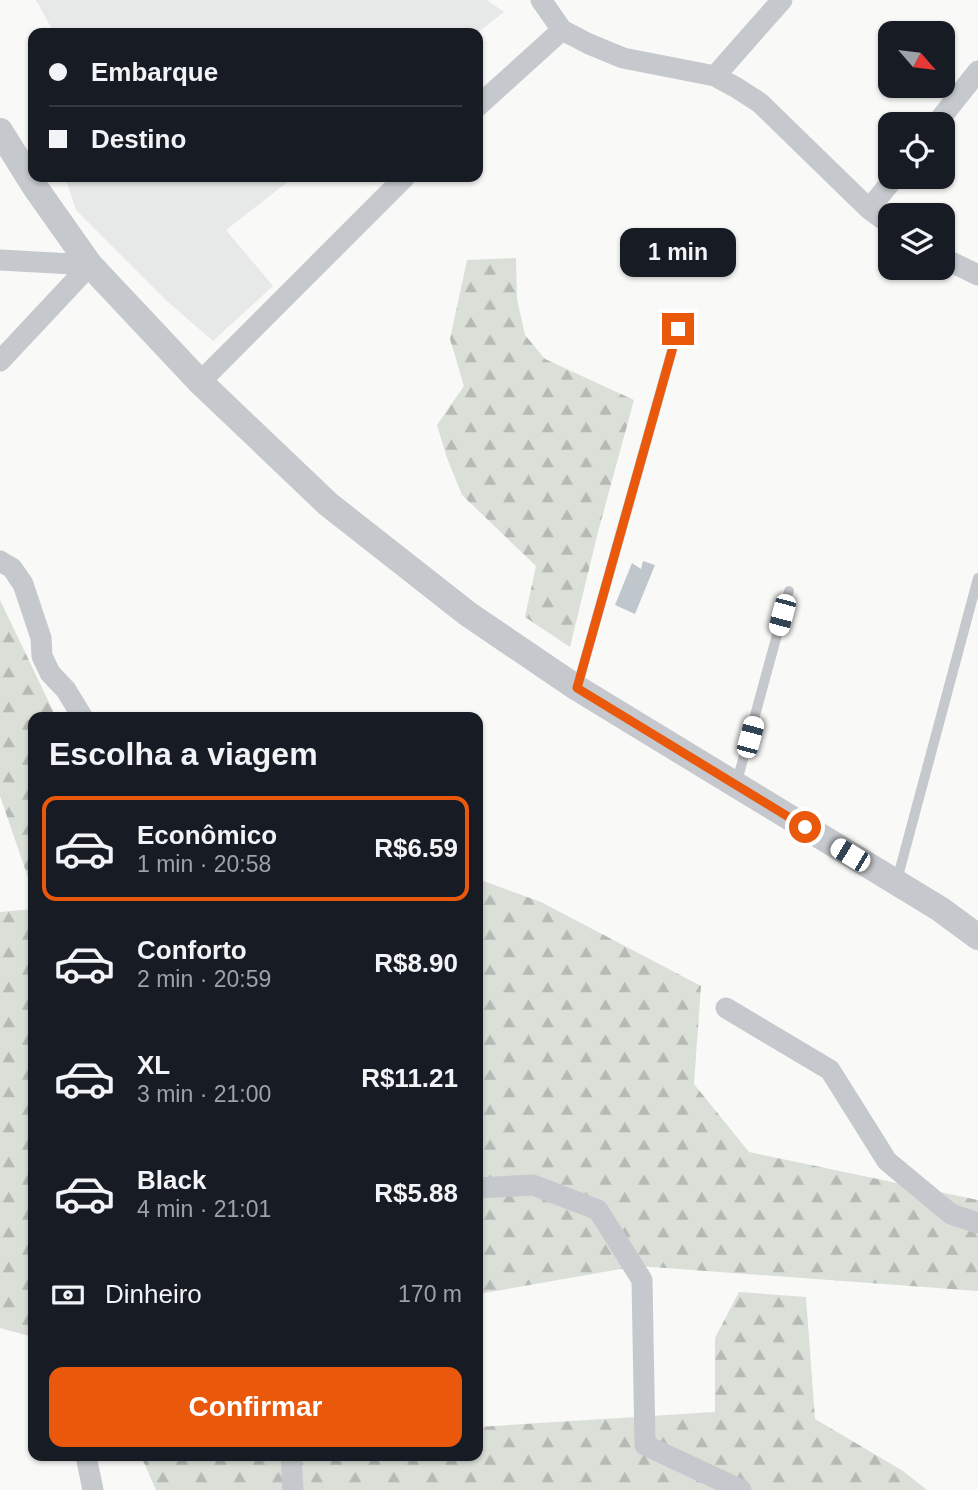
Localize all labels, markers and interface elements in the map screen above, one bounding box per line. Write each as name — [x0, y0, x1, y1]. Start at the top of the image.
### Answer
north arrow — [878, 21, 956, 98]
map controls — [878, 21, 955, 280]
text: Embarque — [91, 57, 218, 87]
button: locate — [878, 112, 955, 189]
text: Destino — [91, 124, 186, 154]
button: layers — [878, 203, 955, 280]
callout: 1 min — [620, 228, 736, 276]
text: 1 min — [648, 239, 708, 265]
route end — [662, 313, 694, 345]
car — [767, 592, 798, 638]
car — [735, 714, 766, 760]
text: Escolha a viagem — [49, 736, 318, 772]
route start — [789, 811, 821, 843]
icon: car — [53, 817, 116, 880]
text: Econômico — [137, 820, 277, 850]
text: R$6.59 — [374, 833, 458, 863]
car — [827, 835, 874, 875]
text: 1 min · 20:58 — [137, 851, 271, 877]
icon: car — [53, 932, 116, 995]
text: Conforto — [137, 935, 247, 965]
text: R$8.90 — [374, 948, 458, 978]
text: 2 min · 20:59 — [137, 966, 271, 992]
icon: car — [53, 1047, 116, 1110]
text: XL — [137, 1050, 170, 1080]
text: R$11.21 — [361, 1063, 458, 1093]
text: 3 min · 21:00 — [137, 1081, 271, 1107]
icon: car — [53, 1162, 116, 1225]
text: Black — [137, 1165, 206, 1195]
text: R$5.88 — [374, 1178, 458, 1208]
text: 4 min · 21:01 — [137, 1196, 271, 1222]
icon: cash — [49, 1276, 87, 1314]
text: Dinheiro — [105, 1279, 202, 1309]
text: 170 m — [398, 1281, 462, 1307]
button: Confirmar — [49, 1367, 462, 1447]

